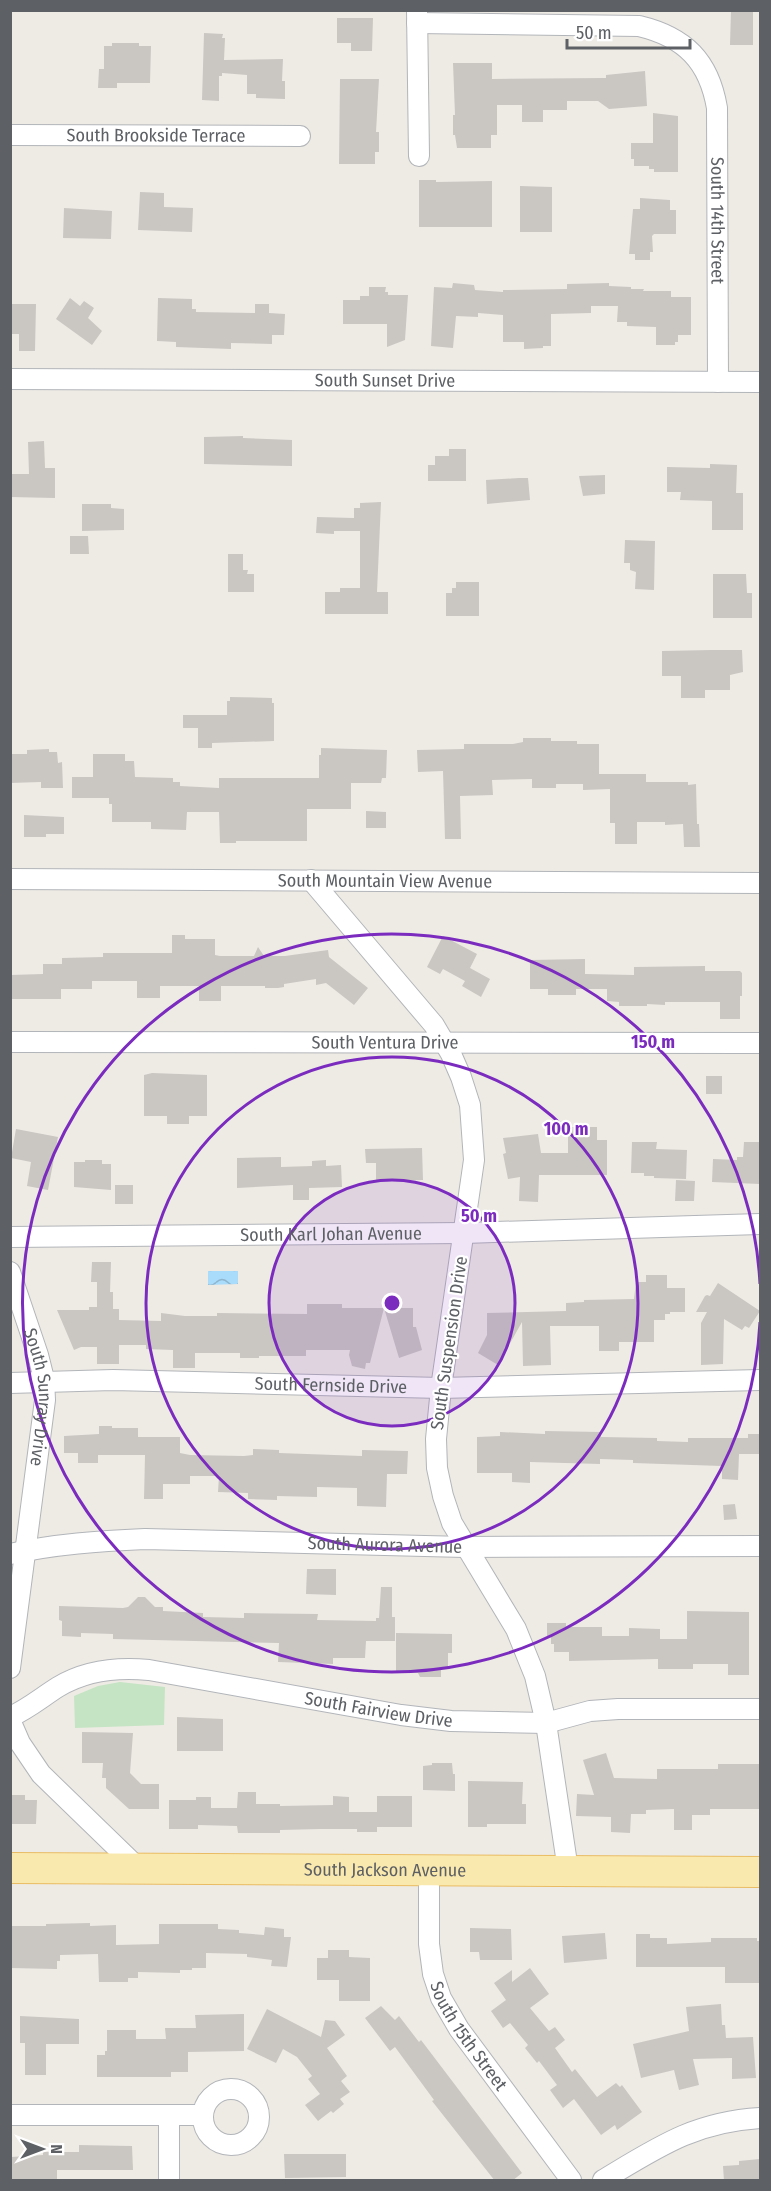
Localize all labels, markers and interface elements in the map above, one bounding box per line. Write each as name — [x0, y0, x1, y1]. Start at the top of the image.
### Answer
scale bar — [567, 12, 690, 50]
text: 50 m — [576, 22, 612, 44]
street label: South Brookside Terrace — [67, 124, 246, 147]
street label: South 14th Street — [706, 157, 729, 284]
street label: South Sunset Drive — [315, 369, 455, 392]
street label: South Mountain View Avenue — [278, 869, 492, 893]
street label: South Ventura Drive — [312, 1031, 459, 1054]
text: 150 m — [631, 1031, 675, 1053]
text: 100 m — [544, 1118, 588, 1140]
text: 50 m — [461, 1205, 497, 1227]
street label: South Karl Johan Avenue — [240, 1222, 422, 1246]
street label: South Suspension Drive — [426, 1255, 472, 1431]
centre of rings — [382, 1293, 402, 1313]
street label: South Sunray Drive — [19, 1325, 56, 1468]
street label: South Fernside Drive — [254, 1372, 408, 1398]
street label: South Aurora Avenue — [307, 1532, 463, 1558]
street label: South Fairview Drive — [303, 1687, 454, 1732]
street label: South Jackson Avenue — [304, 1859, 466, 1881]
street label: South 15th Street — [425, 1979, 512, 2095]
north arrow — [12, 2119, 72, 2179]
text: N — [47, 2144, 66, 2154]

